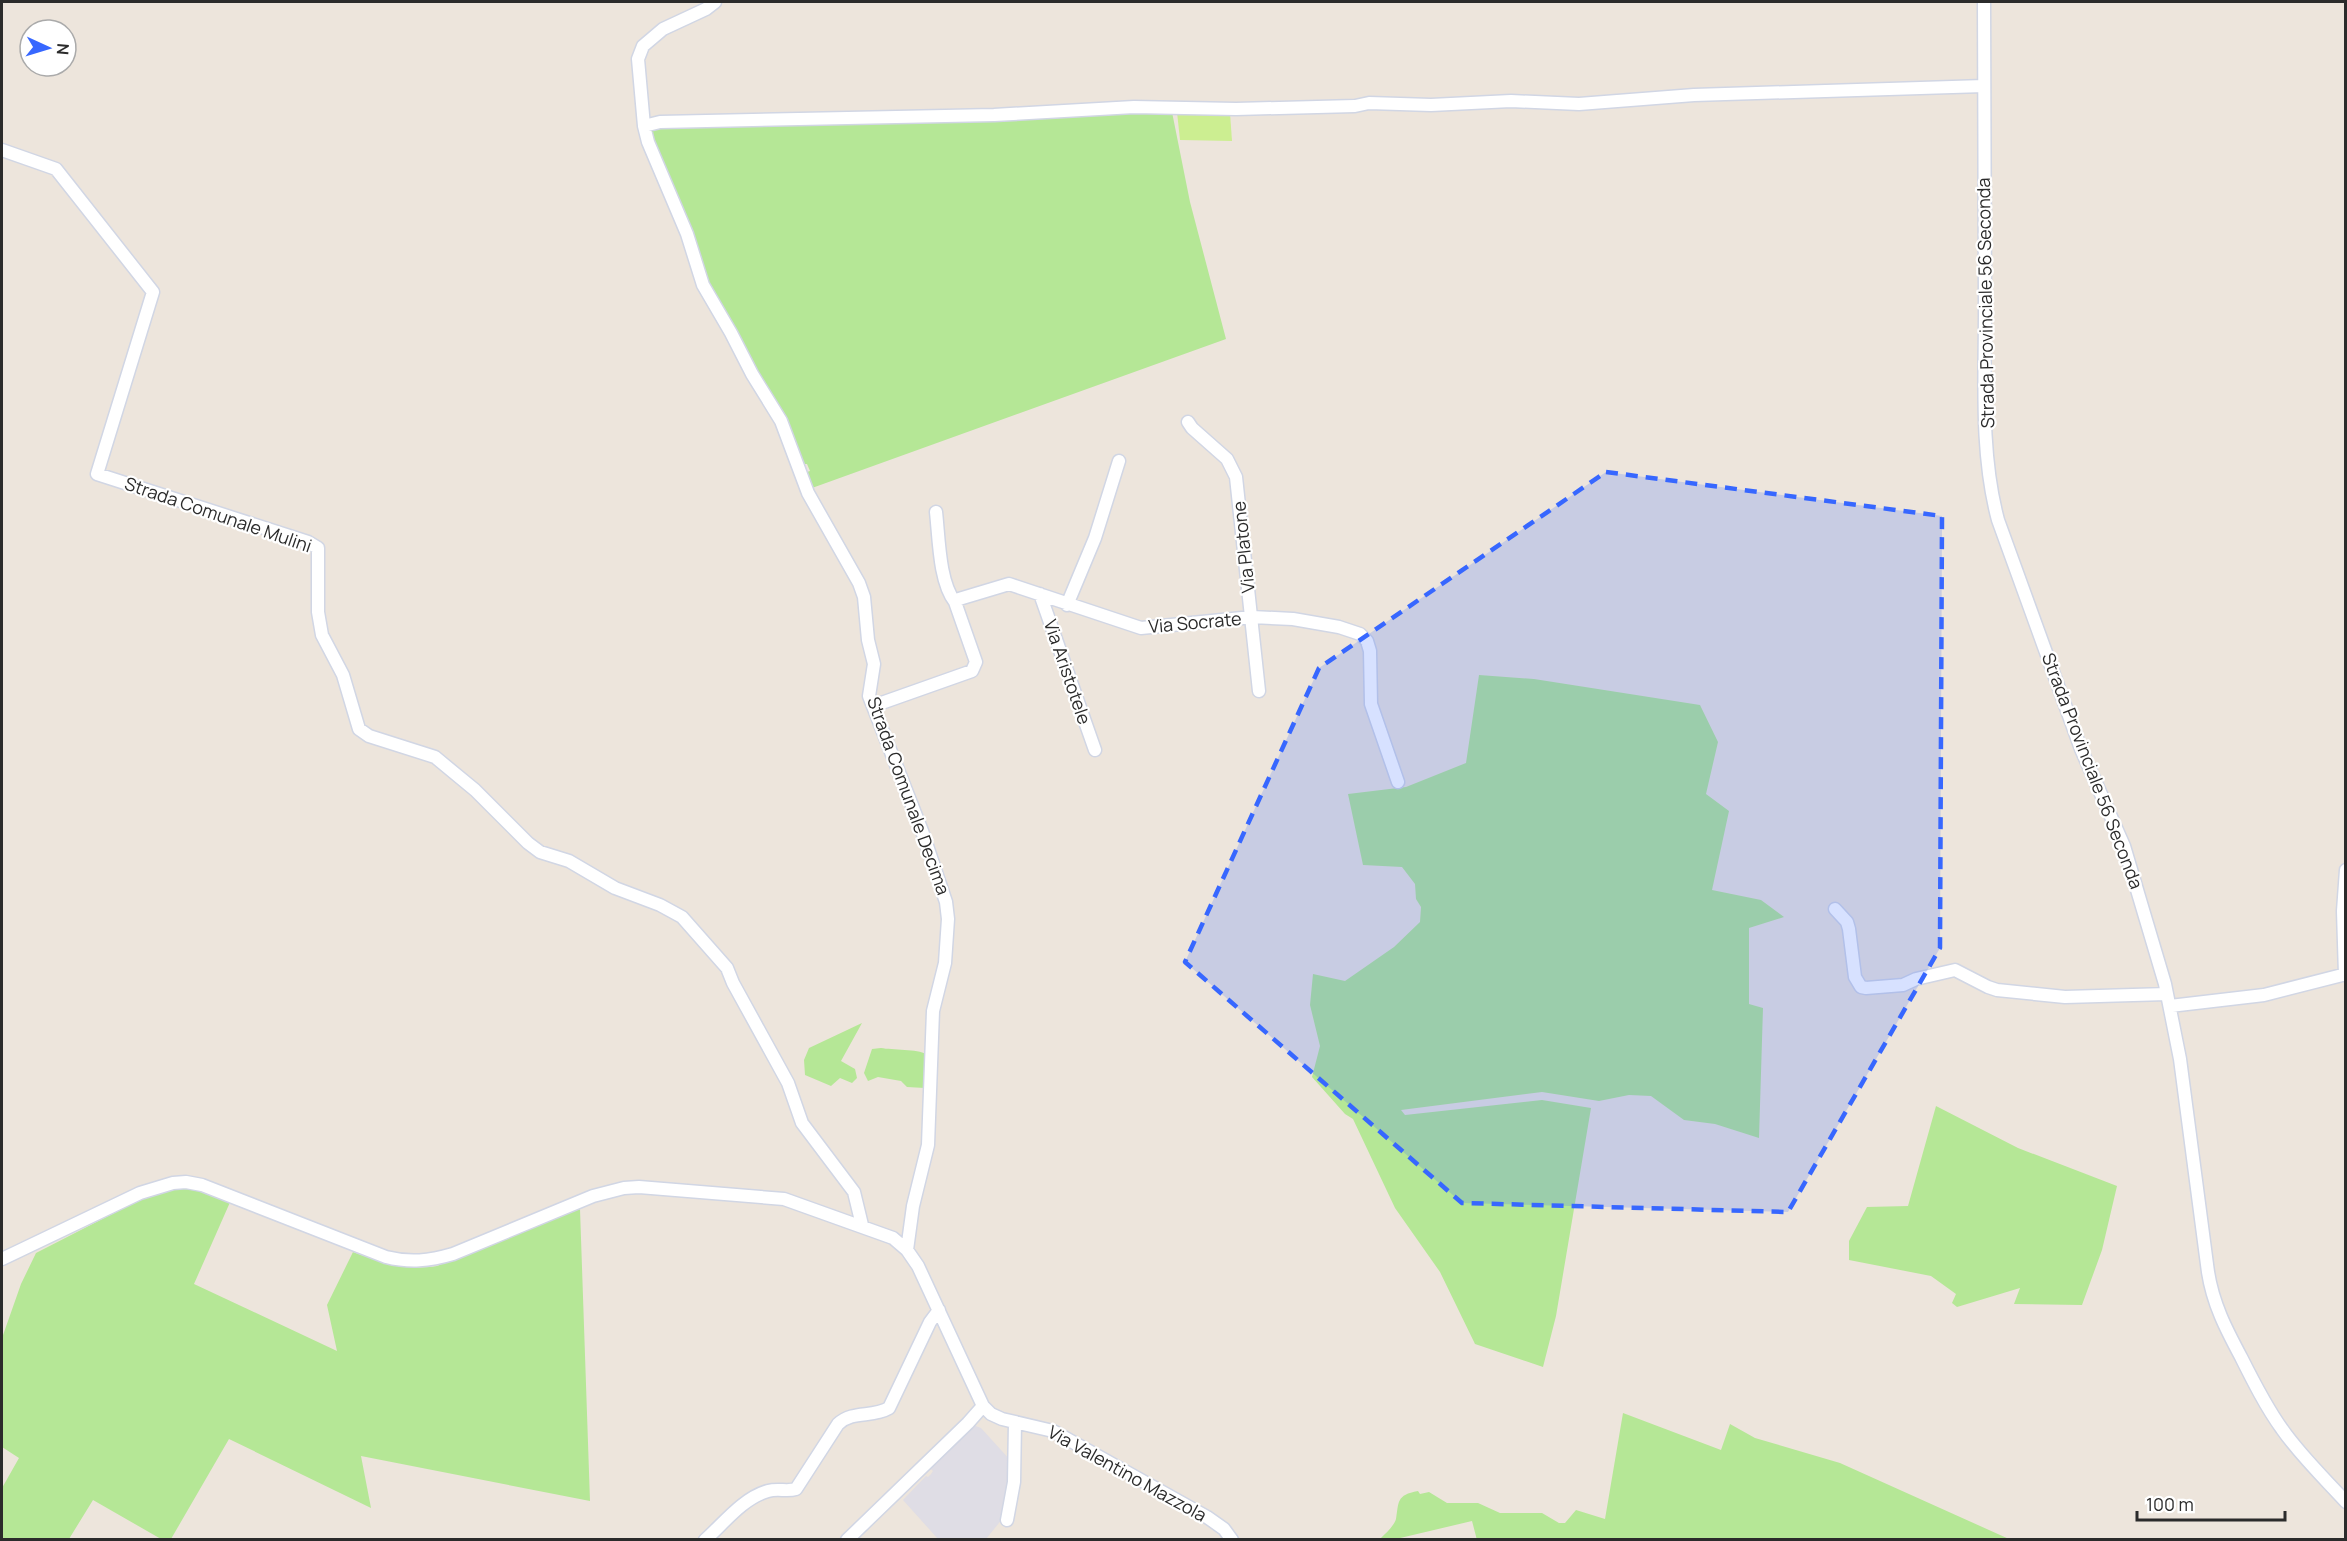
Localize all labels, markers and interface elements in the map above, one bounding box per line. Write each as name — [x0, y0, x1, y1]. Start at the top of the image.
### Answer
north arrow — [18, 18, 78, 78]
text: N — [52, 43, 74, 56]
street label: Strada Provinciale 56 Seconda — [1971, 177, 1999, 429]
street label: Strada Comunale Mulini — [122, 471, 315, 557]
street label: Via Platone — [1226, 500, 1260, 594]
street label: Via Socrate — [1147, 606, 1243, 638]
street label: Via Aristotele — [1039, 616, 1097, 727]
street label: Strada Provinciale 56 Seconda — [2037, 649, 2149, 892]
street label: Strada Comunale Decima — [862, 693, 956, 898]
street label: Via Valentino Mazzola — [1044, 1419, 1211, 1527]
scale bar — [2137, 1484, 2286, 1522]
text: 100 m — [2146, 1492, 2194, 1516]

